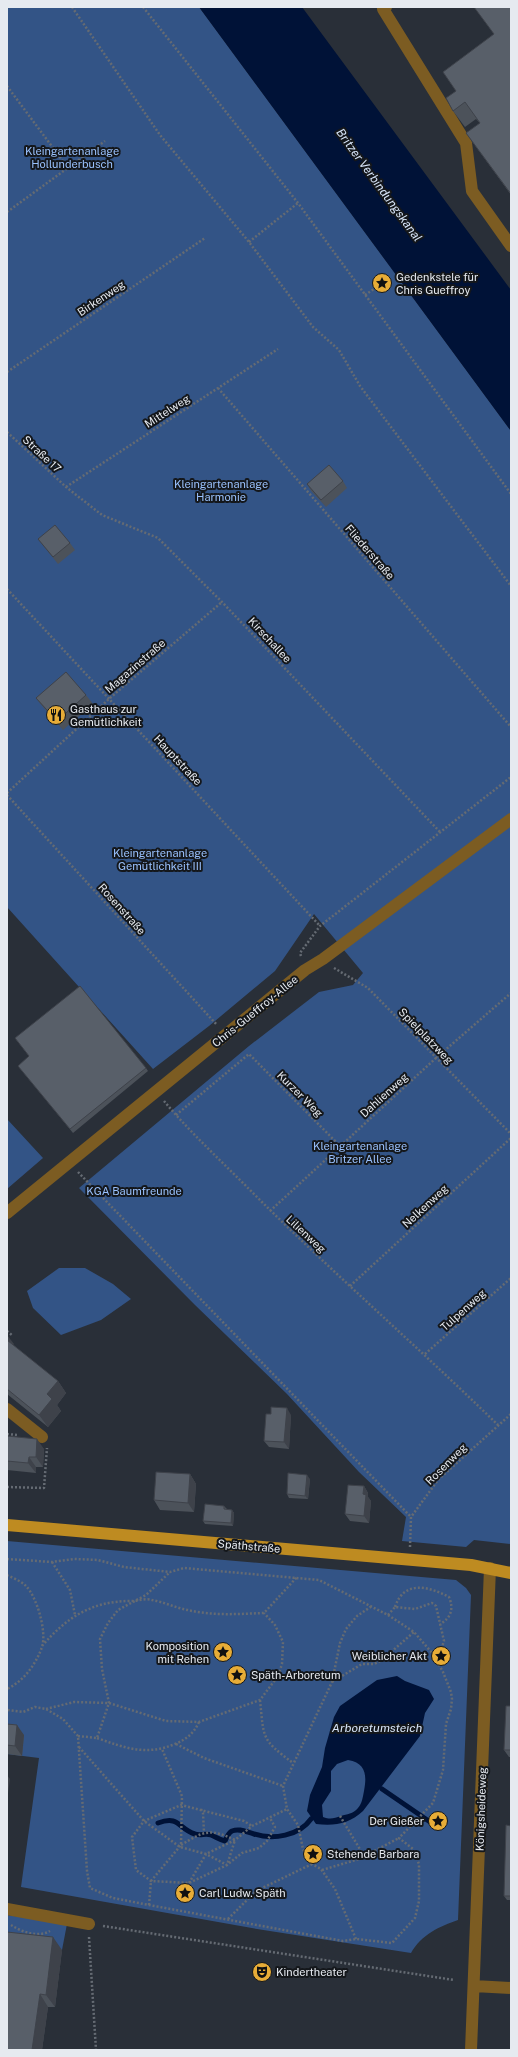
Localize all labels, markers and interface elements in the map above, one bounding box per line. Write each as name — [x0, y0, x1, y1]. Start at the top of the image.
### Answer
water label: Britzer Verbindungskanal — [333, 126, 425, 244]
park label: Kleingartenanlage Hollunderbusch — [25, 145, 119, 170]
place label: Gedenkstele für Chris Gueffroy — [396, 271, 478, 296]
place icon: Gedenkstele für Chris Gueffroy — [371, 272, 393, 294]
street label: Birkenweg — [75, 278, 127, 318]
street label: Mittelweg — [142, 392, 192, 430]
street label: Straße 17 — [20, 433, 64, 475]
park label: Kleingartenanlage Harmonie — [174, 478, 268, 503]
street label: Fliederstraße — [343, 522, 397, 582]
street label: Kirschallee — [246, 615, 294, 665]
street label: Magazinstraße — [103, 637, 167, 695]
place label: Gasthaus zur Gemütlichkeit — [70, 703, 142, 728]
restaurant icon: Gasthaus zur Gemütlichkeit — [45, 704, 67, 726]
street label: Hauptstraße — [152, 732, 204, 788]
park label: Kleingartenanlage Gemütlichkeit III — [113, 847, 207, 872]
street label: Rosenstraße — [96, 881, 148, 937]
street label: Chris-Gueffroy-Allee — [210, 973, 300, 1049]
street label: Spielplatzweg — [396, 1006, 456, 1066]
street label: Kurzer Weg — [275, 1069, 325, 1119]
street label: Dahlienweg — [358, 1070, 410, 1120]
park label: Kleingartenanlage Britzer Allee — [313, 1140, 407, 1165]
street label: Nelkenweg — [400, 1182, 450, 1230]
park label: KGA Baumfreunde — [86, 1185, 182, 1197]
street label: Lilienweg — [284, 1213, 328, 1255]
street label: Tulpenweg — [438, 1287, 488, 1333]
street label: Rosenweg — [423, 1441, 469, 1487]
street label: Späthstraße — [217, 1537, 281, 1555]
place label: Komposition mit Rehen — [145, 1640, 209, 1665]
place icon: Komposition mit Rehen — [212, 1641, 234, 1663]
place icon: Weiblicher Akt — [430, 1645, 452, 1667]
place label: Weiblicher Akt — [352, 1650, 427, 1662]
place icon: Späth-Arboretum — [226, 1664, 248, 1686]
place label: Späth-Arboretum — [251, 1669, 340, 1681]
water label: Arboretumsteich — [332, 1721, 422, 1735]
street label: Königsheideweg — [474, 1767, 488, 1851]
place icon: Der Gießer — [427, 1810, 449, 1832]
place label: Der Gießer — [369, 1815, 424, 1827]
place icon: Stehende Barbara — [302, 1843, 324, 1865]
place label: Stehende Barbara — [327, 1848, 419, 1860]
place icon: Carl Ludw. Späth — [174, 1882, 196, 1904]
place label: Carl Ludw. Späth — [199, 1887, 286, 1899]
theatre icon: Kindertheater — [251, 1961, 273, 1983]
place label: Kindertheater — [276, 1966, 347, 1978]

